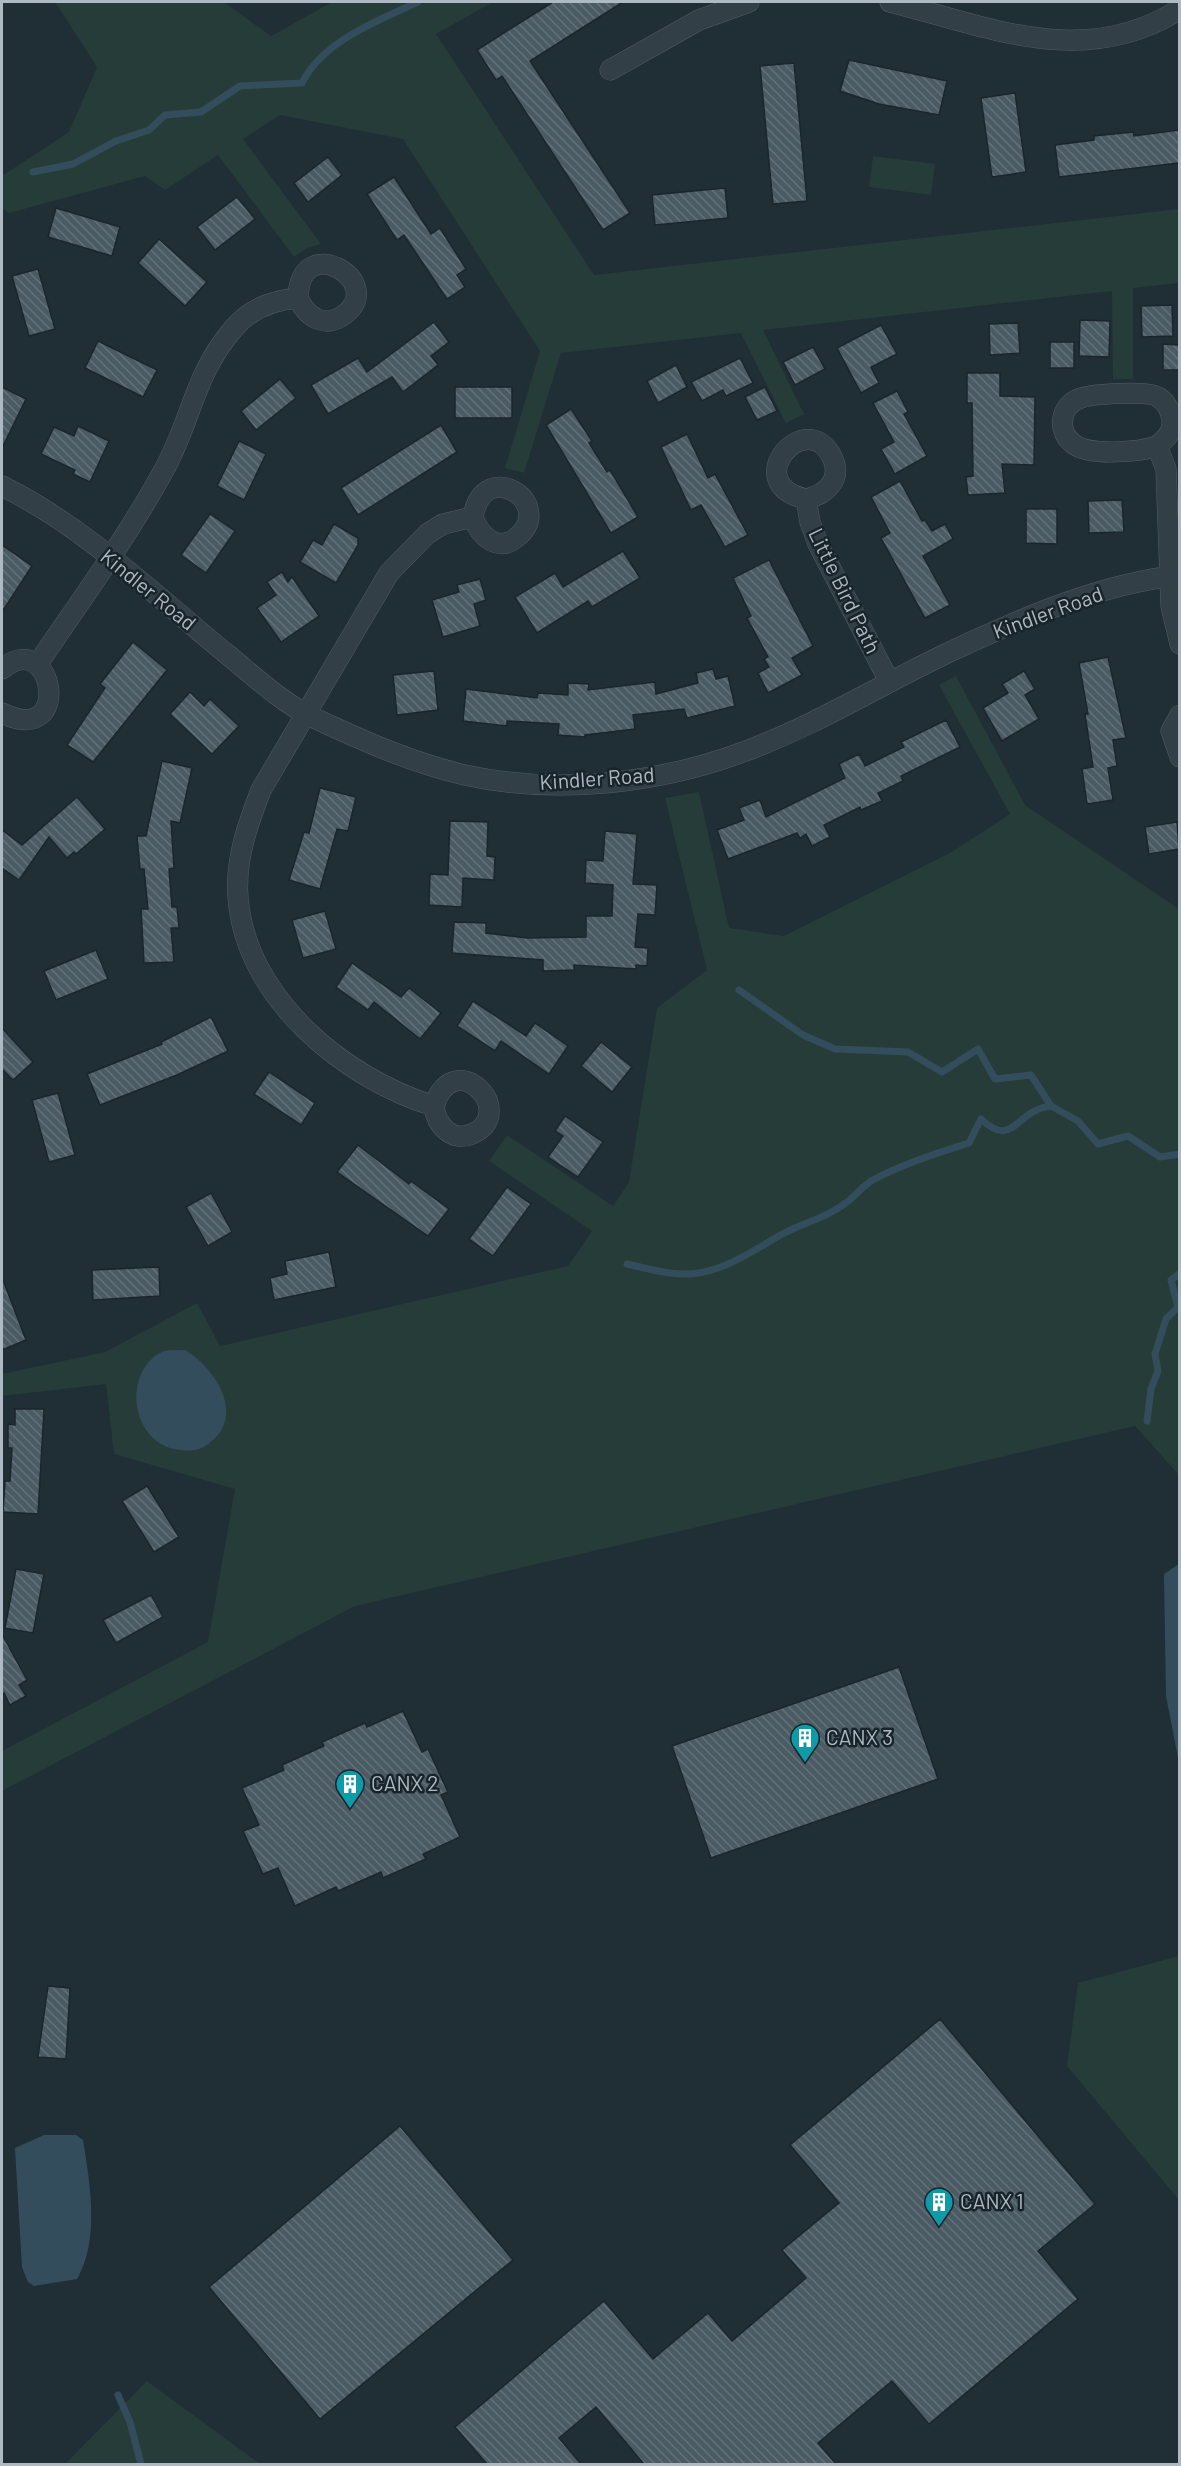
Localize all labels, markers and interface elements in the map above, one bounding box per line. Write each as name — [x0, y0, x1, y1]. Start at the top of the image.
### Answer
street label: Little Bird Path — [804, 524, 887, 657]
street label: Kindler Road — [96, 543, 202, 635]
street label: Kindler Road — [989, 580, 1106, 643]
street label: Kindler Road — [539, 761, 655, 794]
building icon: CANX 3 — [789, 1722, 821, 1764]
place label: CANX 3 — [826, 1724, 893, 1749]
building icon: CANX 2 — [334, 1768, 366, 1810]
place label: CANX 2 — [371, 1770, 439, 1795]
building icon: CANX 1 — [923, 2186, 955, 2228]
place label: CANX 1 — [960, 2188, 1024, 2213]

